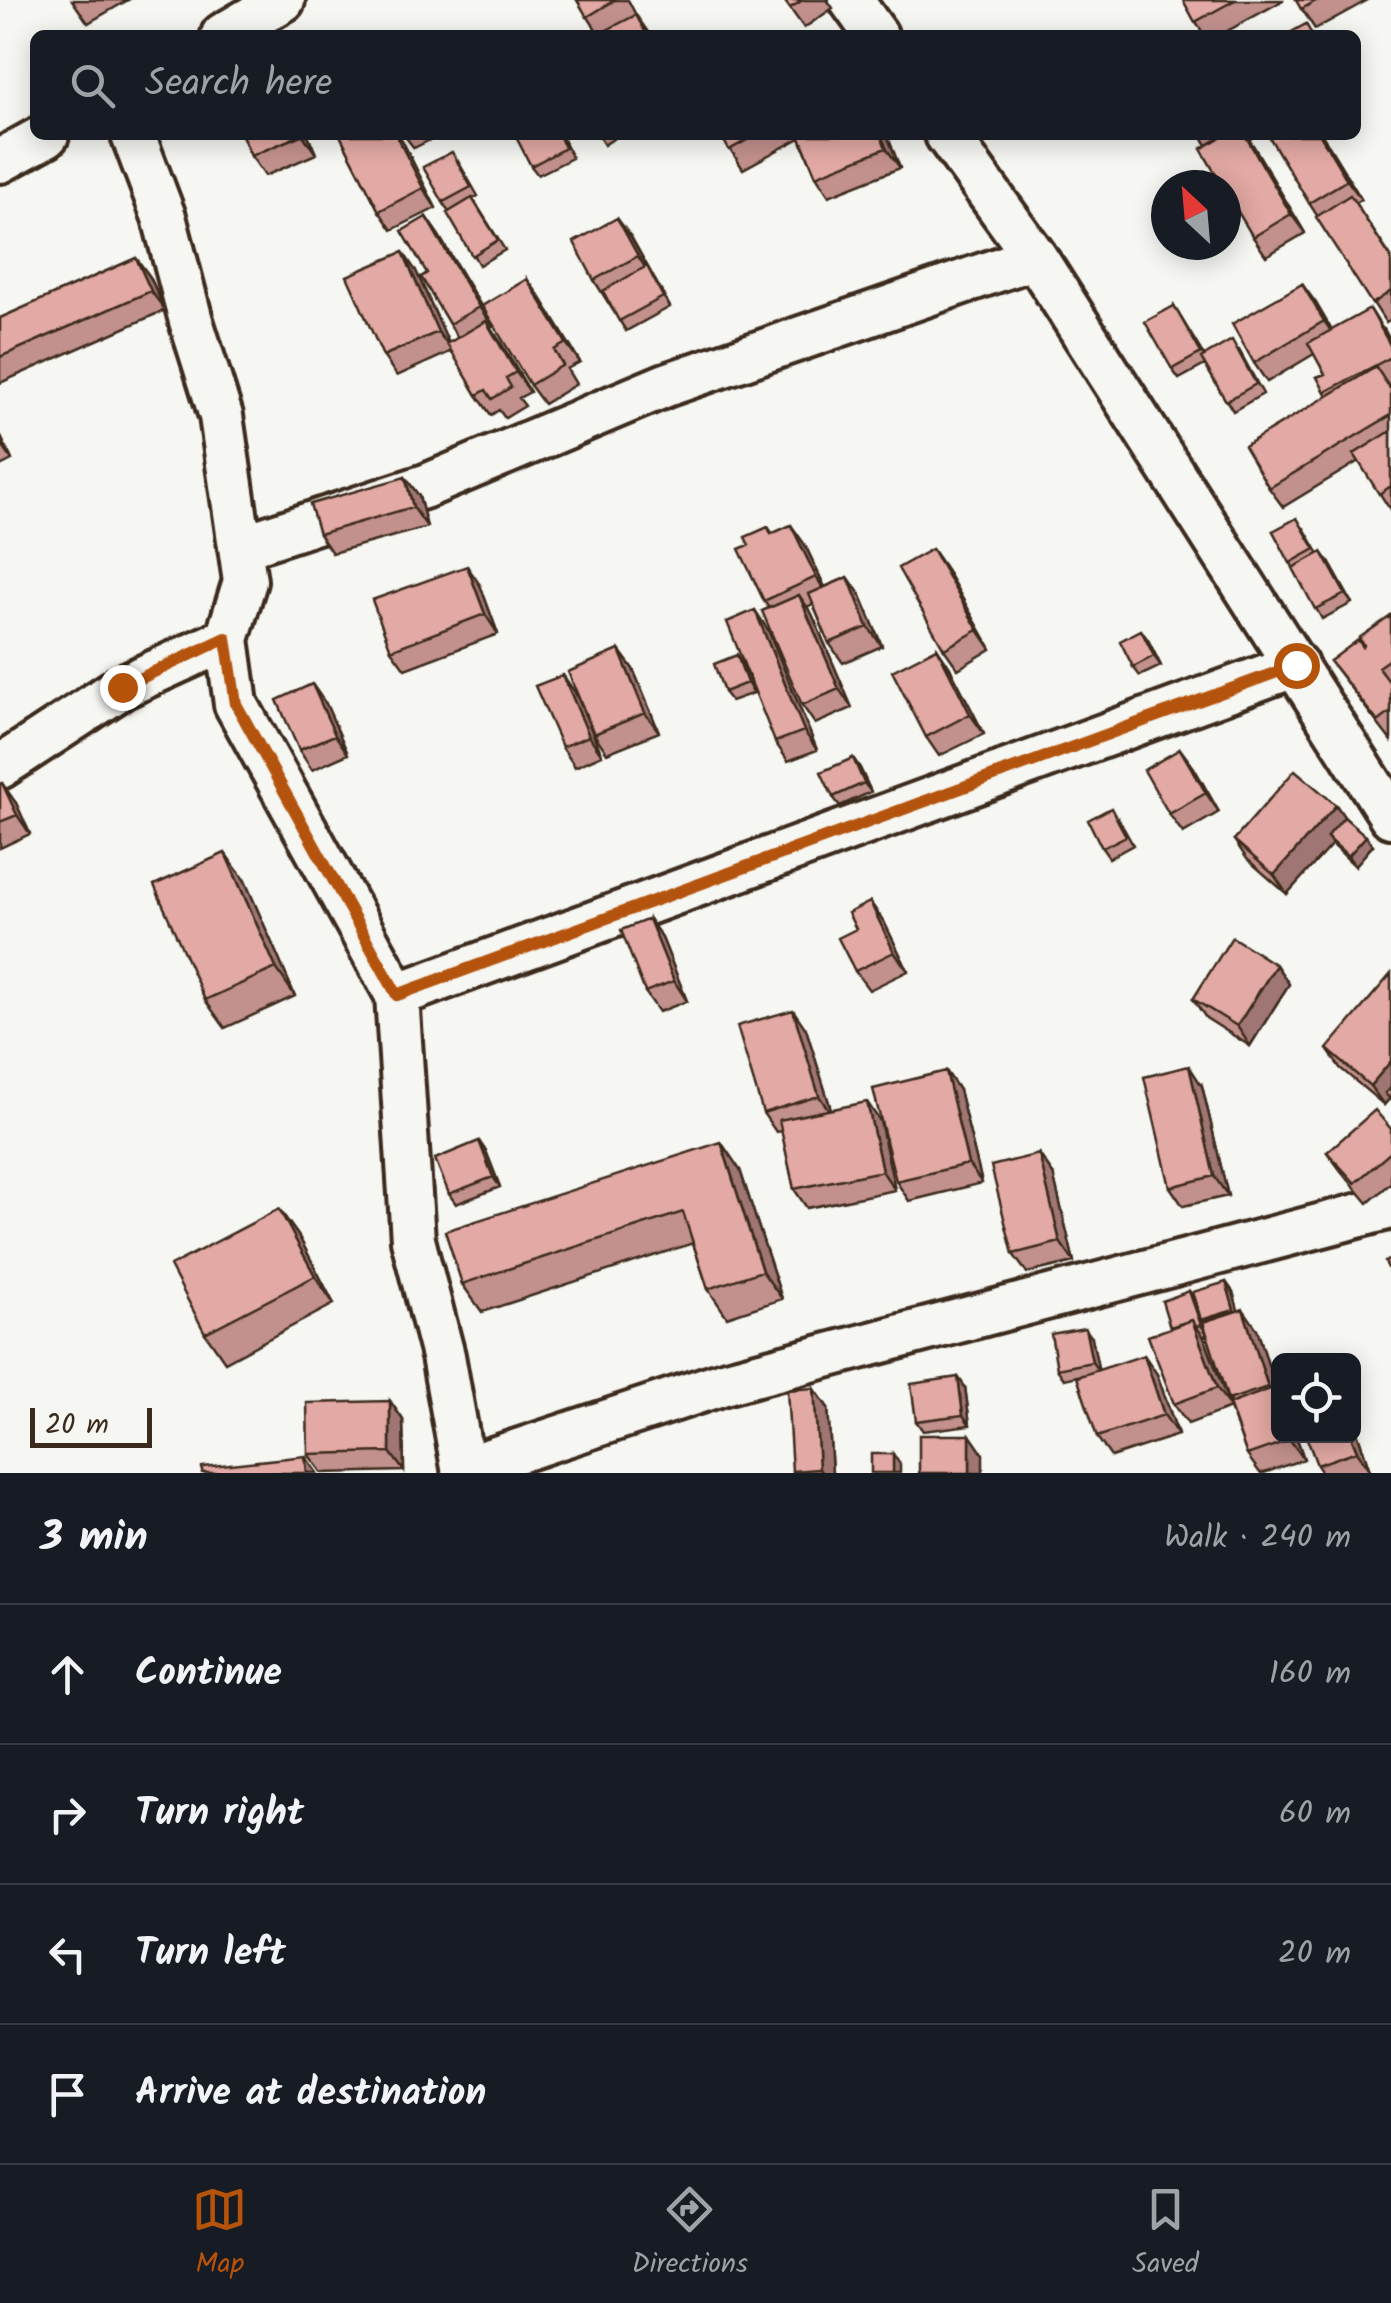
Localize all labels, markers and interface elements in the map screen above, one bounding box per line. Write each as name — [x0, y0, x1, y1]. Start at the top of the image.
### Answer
search box — [30, 30, 1361, 140]
text: Search here — [145, 55, 332, 115]
icon: search — [65, 58, 120, 113]
north arrow — [1151, 170, 1241, 260]
route start — [1274, 643, 1320, 689]
route end — [100, 665, 146, 711]
map controls — [1271, 1353, 1361, 1443]
button: locate — [1271, 1353, 1361, 1443]
scale bar — [30, 1403, 152, 1448]
text: 20 m — [45, 1403, 109, 1448]
text: 3 min — [40, 1505, 148, 1572]
text: Walk · 240 m — [1164, 1513, 1351, 1564]
text: Continue — [135, 1644, 282, 1704]
icon: ahead — [40, 1647, 95, 1702]
text: 160 m — [1269, 1649, 1351, 1700]
text: Turn right — [135, 1784, 304, 1844]
icon: right — [40, 1787, 95, 1842]
text: 60 m — [1279, 1789, 1351, 1840]
text: Turn left — [135, 1924, 286, 1984]
icon: left — [40, 1927, 95, 1982]
text: 20 m — [1278, 1929, 1351, 1980]
text: Arrive at destination — [135, 2064, 486, 2124]
icon: arrive — [40, 2067, 95, 2122]
tab: Map — [192, 2182, 247, 2287]
tab: Directions — [632, 2182, 748, 2287]
tab: Saved — [1132, 2182, 1199, 2287]

